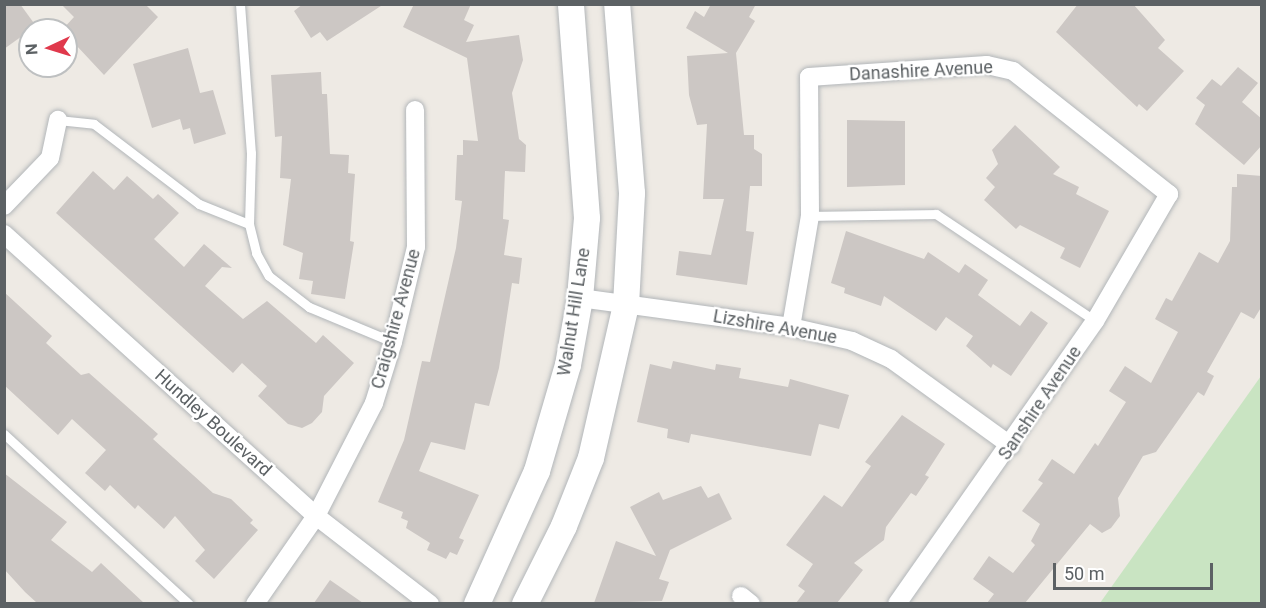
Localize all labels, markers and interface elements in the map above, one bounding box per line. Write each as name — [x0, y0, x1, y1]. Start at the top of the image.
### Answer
north arrow — [18, 18, 78, 78]
text: N — [22, 43, 41, 55]
street label: Danashire Avenue — [849, 56, 993, 86]
street label: Walnut Hill Lane — [553, 246, 595, 378]
street label: Craigshire Avenue — [367, 247, 425, 391]
street label: Lizshire Avenue — [711, 305, 839, 349]
street label: Sanshire Avenue — [994, 342, 1086, 464]
street label: Hundley Boulevard — [150, 365, 276, 481]
scale bar — [1056, 551, 1216, 589]
text: 50 m — [1064, 563, 1104, 584]

